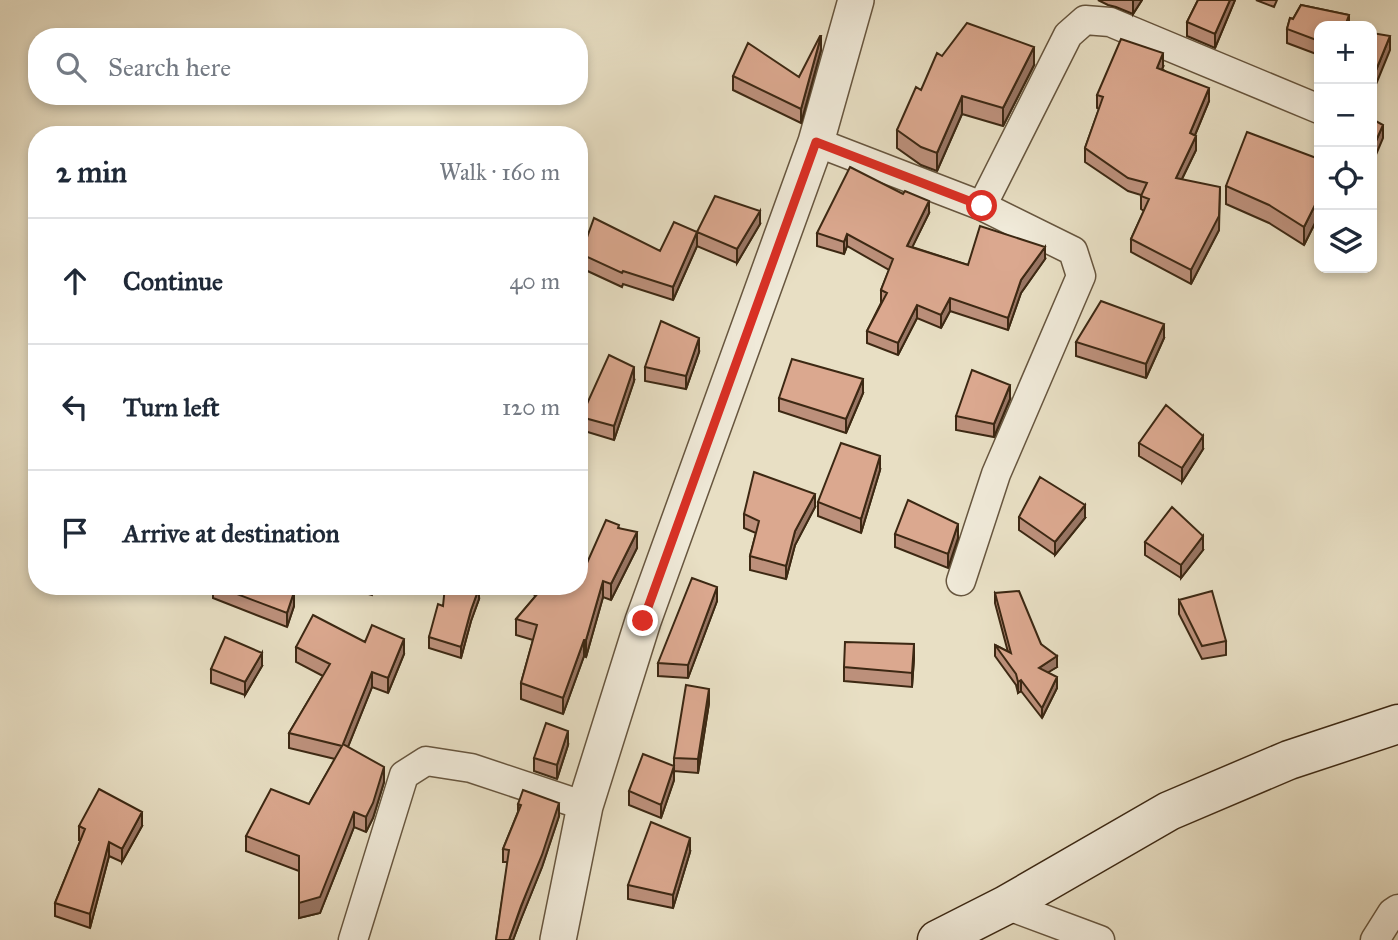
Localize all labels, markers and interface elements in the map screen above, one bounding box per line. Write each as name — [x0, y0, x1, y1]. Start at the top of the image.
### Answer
map controls — [1314, 21, 1377, 273]
button: + — [1314, 21, 1377, 84]
search box — [28, 28, 588, 105]
icon: search — [52, 48, 90, 86]
text: Search here — [108, 51, 231, 83]
button: − — [1314, 84, 1377, 147]
button: locate — [1314, 147, 1377, 210]
text: 2 min — [56, 154, 127, 190]
text: Walk · 160 m — [439, 158, 560, 186]
route start — [966, 190, 997, 221]
button: layers — [1314, 210, 1377, 273]
icon: ahead — [56, 262, 94, 300]
text: Continue — [123, 265, 223, 297]
text: 40 m — [510, 267, 560, 295]
icon: left — [56, 388, 94, 426]
text: Turn left — [123, 391, 219, 423]
text: 120 m — [502, 393, 560, 421]
icon: arrive — [56, 514, 94, 552]
text: Arrive at destination — [123, 517, 340, 549]
route end — [627, 605, 658, 636]

